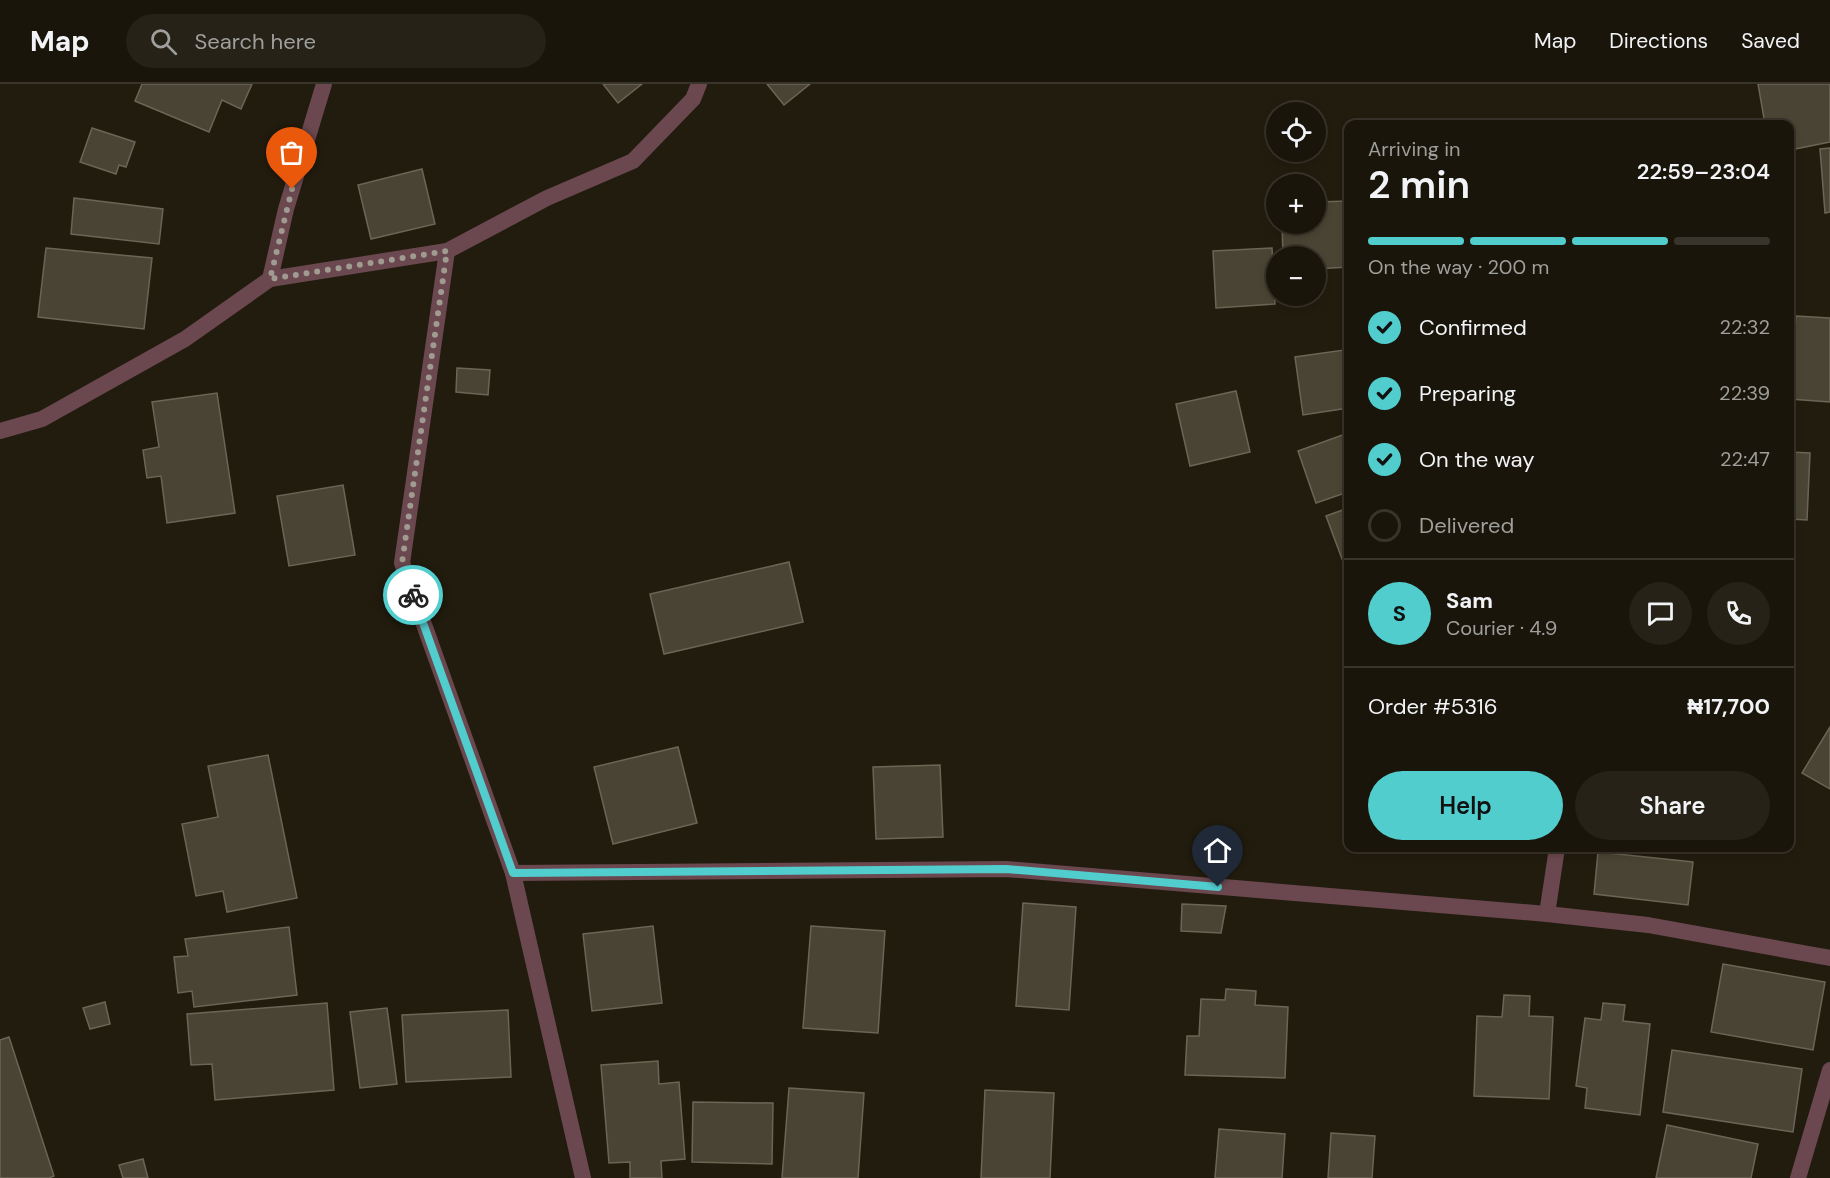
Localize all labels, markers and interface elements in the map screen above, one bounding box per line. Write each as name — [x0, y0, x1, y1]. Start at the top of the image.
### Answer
search box — [126, 14, 546, 68]
text: Map — [30, 23, 90, 60]
icon: search — [147, 25, 180, 58]
text: Search here — [195, 27, 316, 56]
text: Map — [1534, 27, 1576, 55]
text: Directions — [1609, 27, 1708, 55]
text: Saved — [1741, 27, 1800, 55]
map controls — [1266, 102, 1326, 306]
button: locate — [1266, 102, 1326, 162]
pin — [266, 127, 317, 189]
icon: bag — [275, 136, 308, 169]
text: Arriving in — [1368, 136, 1460, 162]
text: 22:59–23:04 — [1637, 157, 1770, 186]
text: 2 min — [1368, 159, 1470, 210]
button: + — [1266, 174, 1326, 234]
button: − — [1266, 246, 1326, 306]
text: On the way · 200 m — [1368, 254, 1549, 280]
icon: check — [1368, 311, 1401, 344]
text: Confirmed — [1419, 313, 1527, 342]
text: 22:32 — [1720, 314, 1770, 340]
icon: check — [1368, 377, 1401, 410]
text: Preparing — [1419, 379, 1516, 408]
text: 22:39 — [1719, 380, 1770, 406]
icon: check — [1368, 443, 1401, 476]
text: On the way — [1419, 445, 1534, 474]
text: 22:47 — [1720, 446, 1770, 472]
text: Delivered — [1419, 511, 1514, 540]
courier — [383, 565, 443, 625]
icon: bike — [397, 579, 430, 612]
button: chat — [1629, 582, 1692, 645]
button: phone — [1707, 582, 1770, 645]
text: Sam — [1446, 586, 1493, 615]
text: S — [1393, 599, 1406, 628]
text: Courier · 4.9 — [1446, 615, 1557, 641]
text: Order #5316 — [1368, 692, 1497, 721]
text: ₦17,700 — [1687, 692, 1770, 721]
button: Help — [1368, 771, 1563, 840]
button: Share — [1575, 771, 1770, 840]
pin — [1192, 825, 1243, 887]
icon: home — [1201, 834, 1234, 867]

